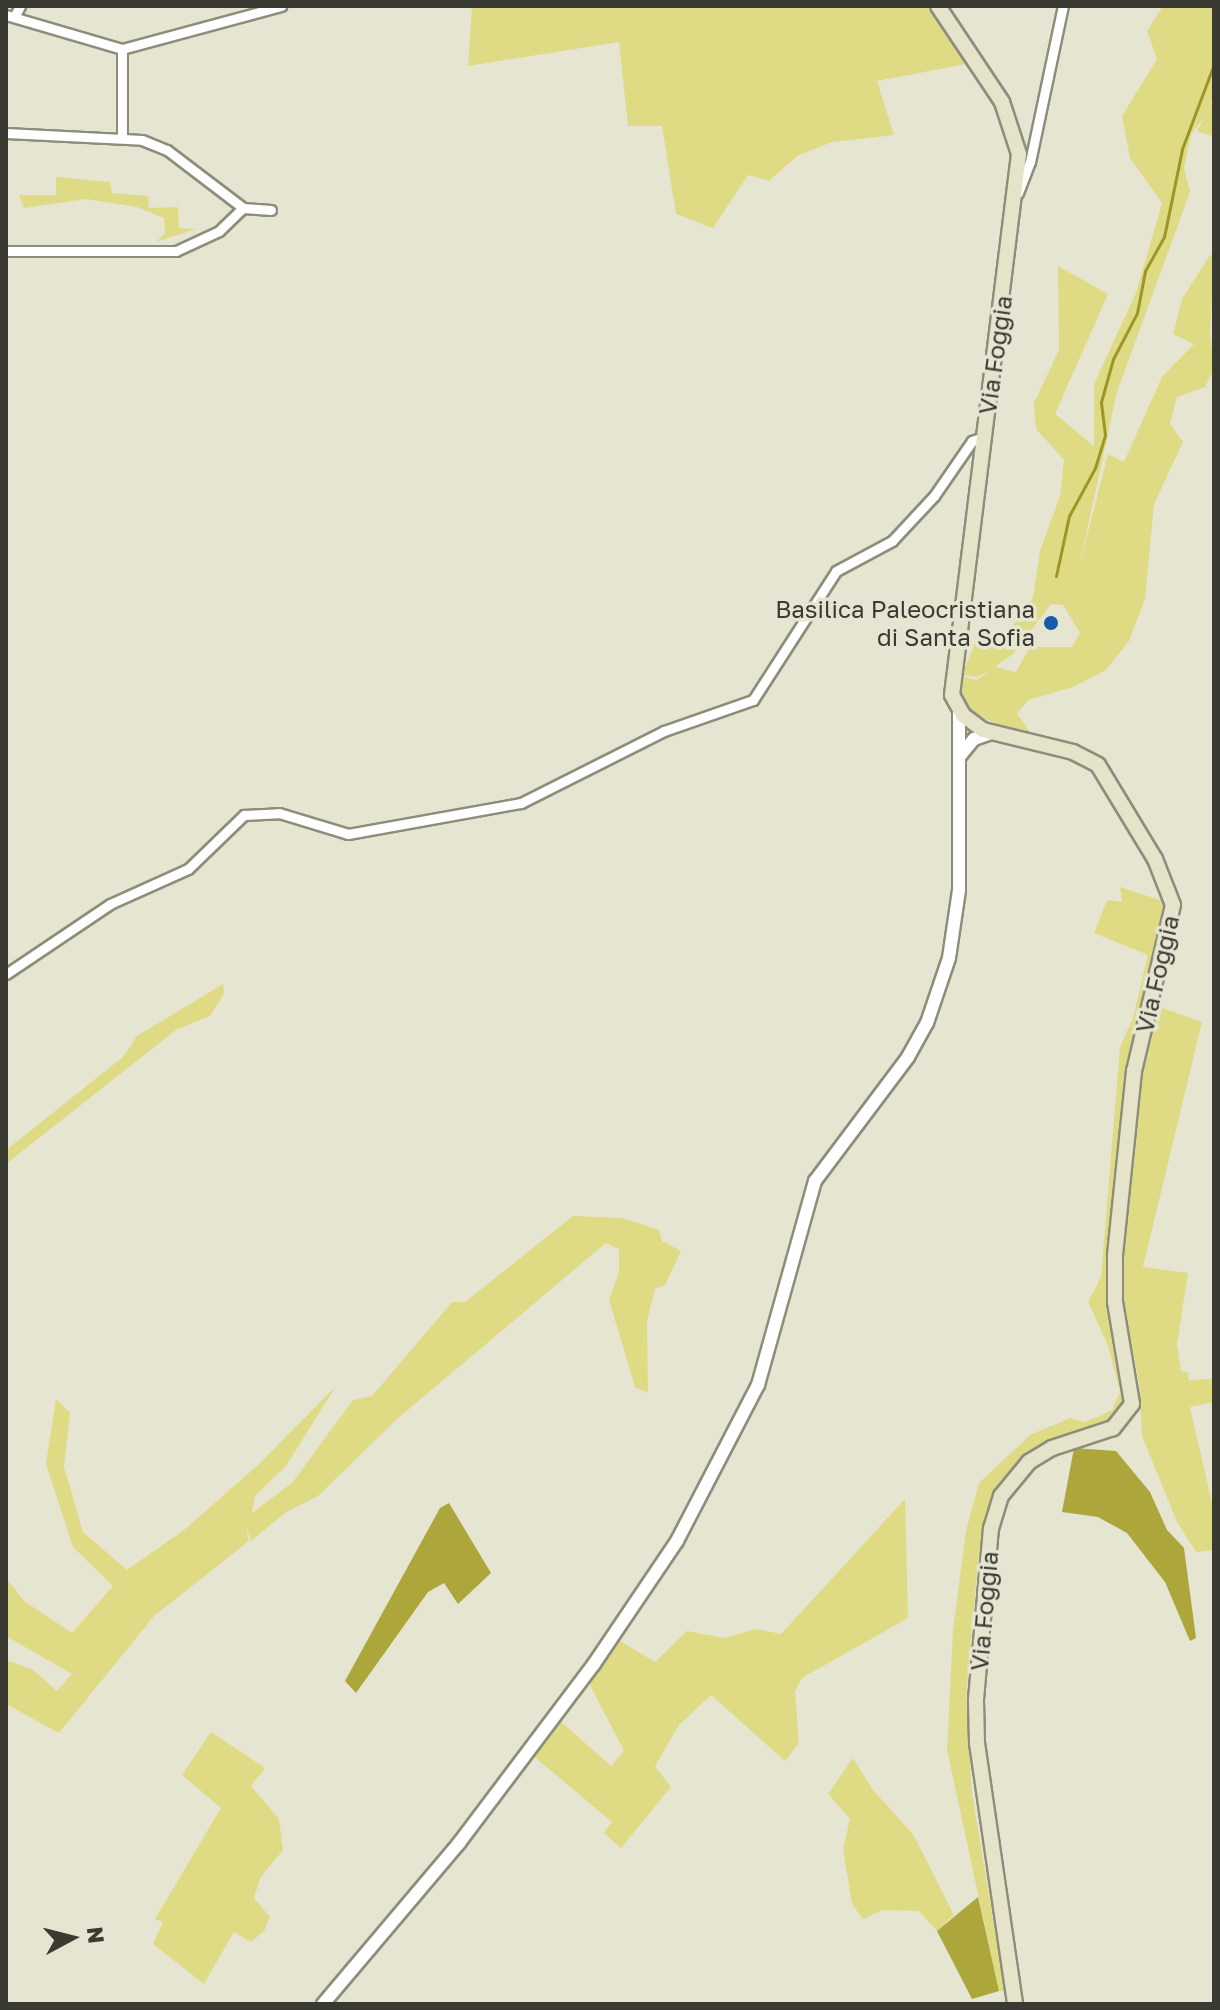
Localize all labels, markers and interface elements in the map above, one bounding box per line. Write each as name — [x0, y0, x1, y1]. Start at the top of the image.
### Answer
street label: Via Foggia — [972, 294, 1018, 416]
place label: Basilica Paleocristiana di Santa Sofia — [775, 595, 1035, 651]
marker: Basilica Paleocristiana di Santa Sofia — [1042, 614, 1060, 632]
street label: Via Foggia — [1129, 912, 1185, 1036]
street label: Via Foggia — [964, 1550, 1004, 1672]
north arrow — [32, 1898, 112, 1978]
text: N — [82, 1925, 111, 1945]

